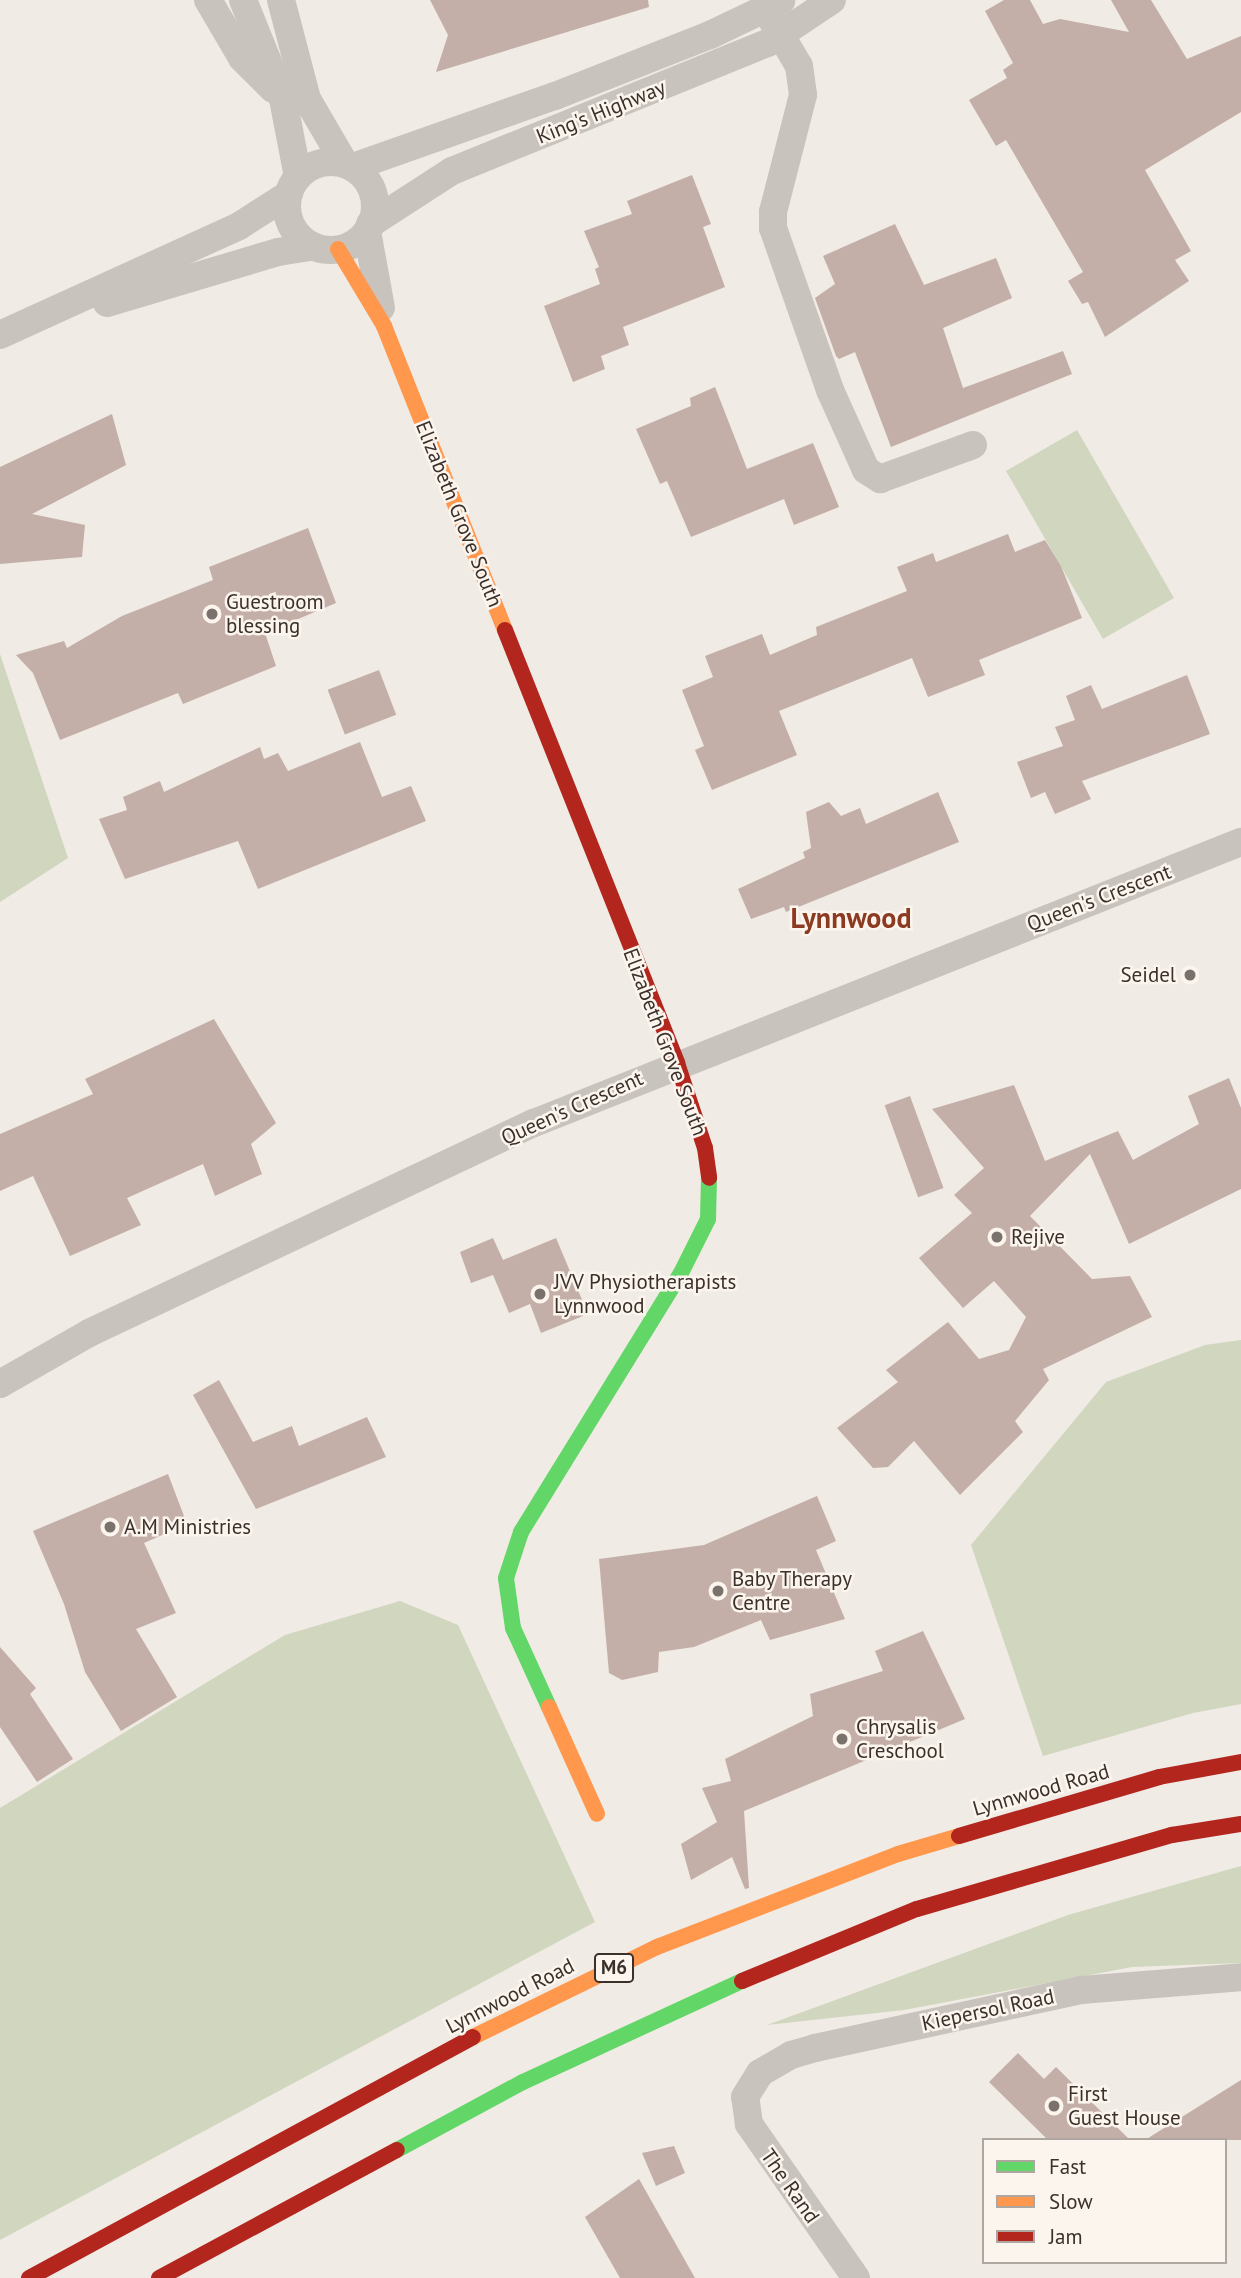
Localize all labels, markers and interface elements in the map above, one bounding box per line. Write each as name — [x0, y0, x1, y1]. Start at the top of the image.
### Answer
street label: King's Highway — [533, 75, 669, 149]
street label: Elizabeth Grove South — [410, 417, 508, 611]
place label: Guestroom blessing — [226, 589, 324, 639]
marker: Guestroom blessing — [204, 606, 220, 622]
street label: Queen's Crescent — [1023, 859, 1175, 937]
district label: Lynnwood — [791, 901, 911, 935]
street label: Elizabeth Grove South — [618, 945, 712, 1139]
place label: Seidel — [1120, 962, 1176, 988]
marker: Seidel — [1182, 967, 1198, 983]
street label: Queen's Crescent — [497, 1065, 647, 1151]
place label: Rejive — [1011, 1224, 1065, 1250]
marker: Rejive — [989, 1229, 1005, 1245]
place label: JVV Physiotherapists Lynnwood — [554, 1269, 737, 1319]
marker: JVV Physiotherapists Lynnwood — [532, 1286, 548, 1302]
place label: A.M Ministries — [124, 1514, 251, 1540]
marker: A.M Ministries — [102, 1519, 118, 1535]
place label: Baby Therapy Centre — [732, 1566, 853, 1616]
marker: Baby Therapy Centre — [710, 1583, 726, 1599]
place label: Chrysalis Creschool — [856, 1714, 944, 1764]
marker: Chrysalis Creschool — [834, 1731, 850, 1747]
street label: Lynnwood Road — [970, 1759, 1112, 1821]
road number: M6 — [593, 1952, 635, 1984]
street label: Lynnwood Road — [442, 1953, 578, 2039]
street label: Kiepersol Road — [920, 1984, 1056, 2036]
place label: First Guest House — [1068, 2081, 1181, 2131]
marker: First Guest House — [1046, 2098, 1062, 2114]
legend — [982, 2138, 1227, 2264]
street label: The Rand — [755, 2144, 825, 2228]
text: Fast — [1049, 2153, 1086, 2180]
text: Slow — [1049, 2188, 1093, 2215]
text: Jam — [1049, 2223, 1083, 2250]

